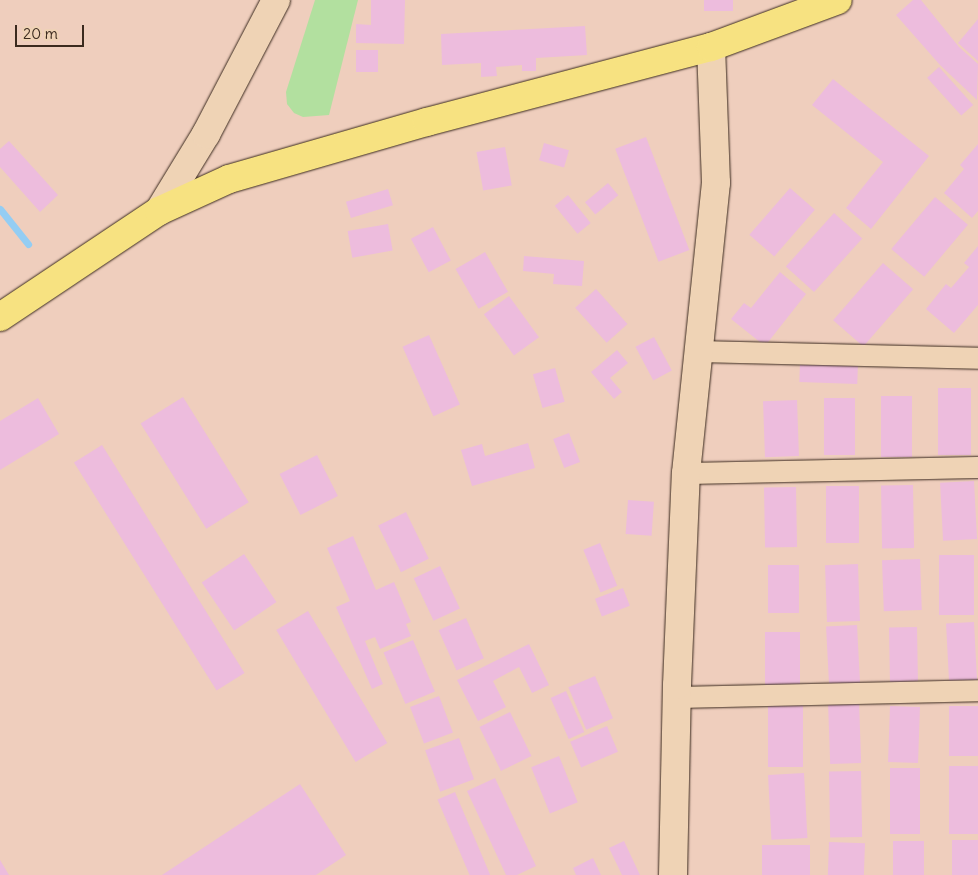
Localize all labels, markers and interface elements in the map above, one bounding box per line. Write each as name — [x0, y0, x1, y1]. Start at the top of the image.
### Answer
scale bar — [18, 15, 86, 47]
text: 20 m — [23, 24, 58, 43]

